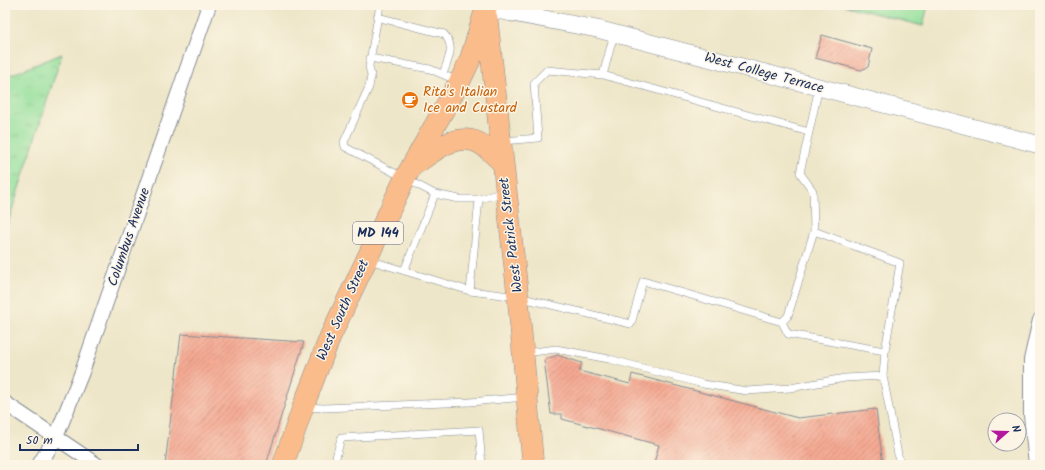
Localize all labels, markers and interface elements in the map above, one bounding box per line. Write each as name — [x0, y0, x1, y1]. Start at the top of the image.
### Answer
street label: West College Terrace — [702, 46, 827, 100]
place label: Rita's Italian Ice and Custard — [423, 81, 518, 119]
cafe icon: Rita's Italian Ice and Custard — [400, 90, 420, 110]
street label: West Patrick Street — [493, 176, 529, 294]
street label: Columbus Avenue — [102, 184, 156, 289]
road number: MD 144 — [353, 222, 403, 244]
street label: West South Street — [311, 255, 375, 364]
north arrow — [987, 412, 1027, 452]
text: N — [1006, 423, 1025, 435]
scale bar — [20, 426, 138, 452]
text: 50 m — [26, 431, 53, 450]

